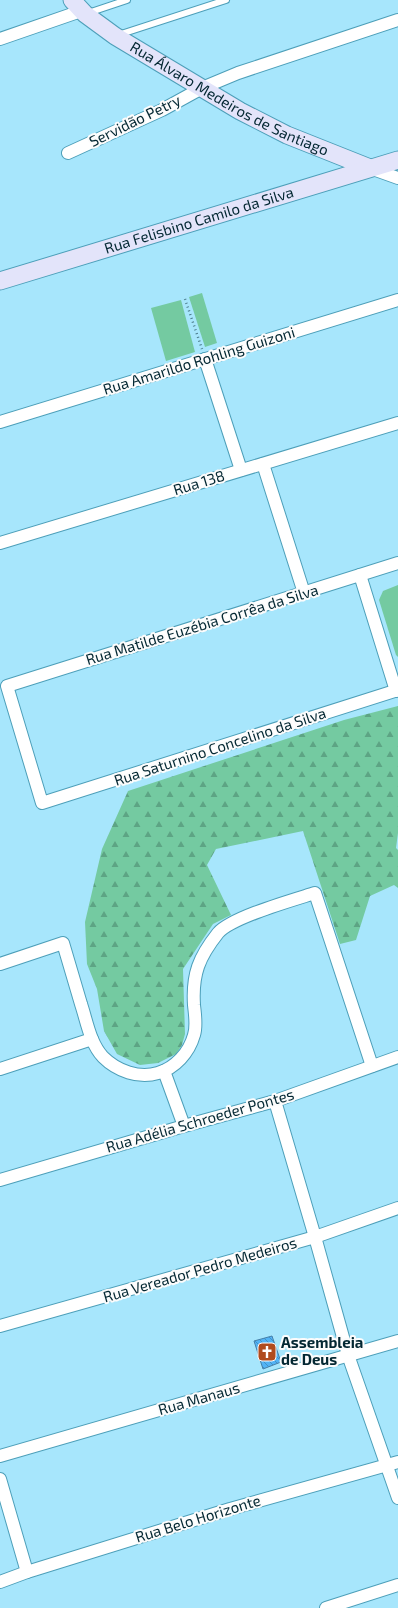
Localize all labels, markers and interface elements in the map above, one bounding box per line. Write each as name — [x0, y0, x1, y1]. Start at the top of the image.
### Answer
street label: Rua Álvaro Medeiros de Santiago — [127, 37, 331, 159]
street label: Servidão Petry — [86, 90, 183, 150]
street label: Rua Felisbino Camilo da Silva — [102, 182, 295, 257]
street label: Rua Amarildo Rohling Guizoni — [101, 322, 297, 398]
street label: Rua 138 — [171, 466, 227, 498]
street label: Rua Matilde Euzébia Corrêa da Silva — [83, 580, 320, 668]
street label: Rua Saturnino Concelino da Silva — [111, 703, 328, 789]
street label: Rua Adélia Schroeder Pontes — [104, 1085, 296, 1156]
street label: Rua Vereador Pedro Medeiros — [101, 1233, 299, 1305]
place label: Assembleia de Deus — [281, 1333, 363, 1368]
church icon: Assembleia de Deus — [256, 1341, 278, 1363]
street label: Rua Manaus — [156, 1378, 242, 1418]
street label: Rua Belo Horizonte — [133, 1490, 262, 1546]

